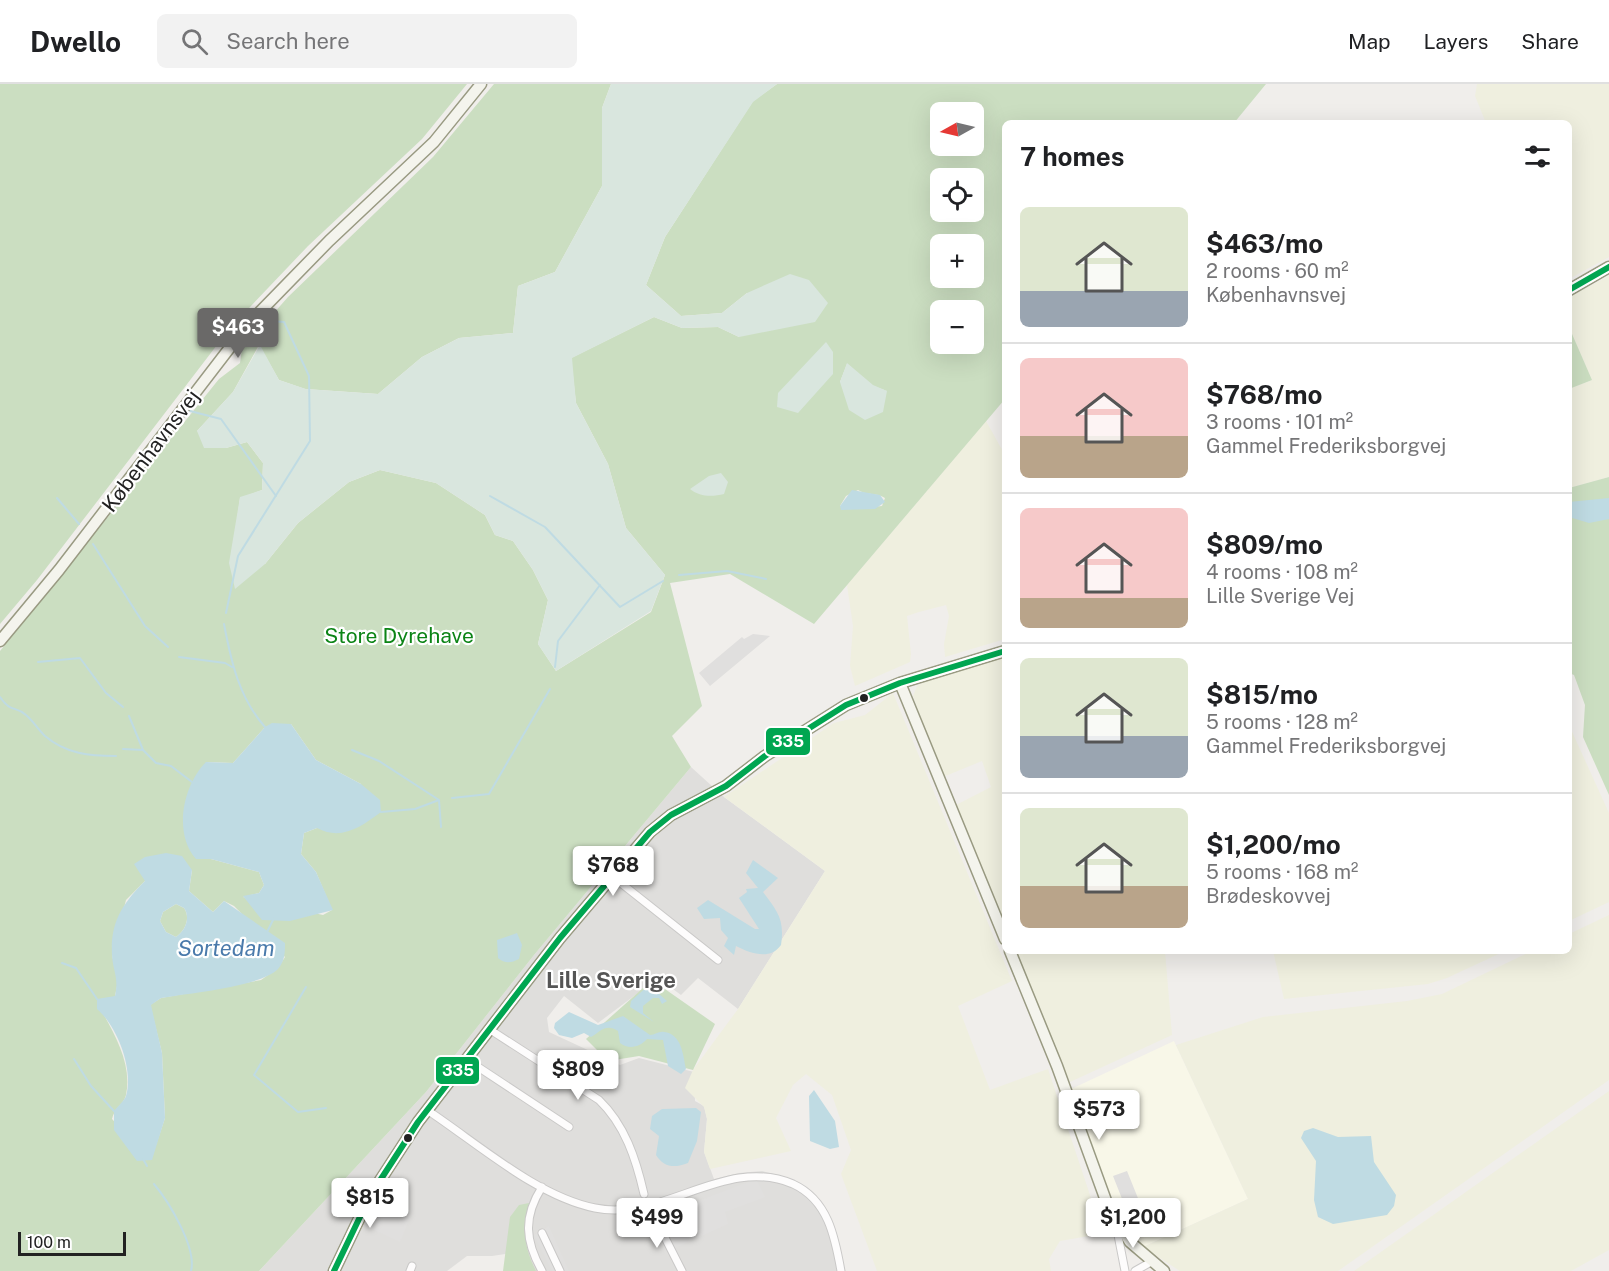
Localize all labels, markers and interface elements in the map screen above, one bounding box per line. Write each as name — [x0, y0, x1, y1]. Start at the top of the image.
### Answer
search box — [157, 14, 577, 68]
text: Dwello — [30, 25, 121, 58]
icon: search — [178, 25, 211, 58]
text: Search here — [226, 28, 350, 54]
text: Map — [1348, 29, 1391, 54]
text: Layers — [1424, 29, 1488, 54]
text: Share — [1521, 29, 1579, 54]
north arrow — [930, 102, 984, 156]
map controls — [930, 102, 984, 354]
icon: filters — [1521, 140, 1554, 173]
text: 7 homes — [1020, 141, 1124, 172]
button: locate — [930, 168, 984, 222]
text: $463/mo — [1206, 228, 1323, 259]
icon: home — [1068, 231, 1140, 303]
button: + — [930, 234, 984, 288]
text: 2 rooms · 60 m² — [1206, 259, 1349, 283]
text: Københavnsvej — [1206, 283, 1346, 307]
button: − — [930, 300, 984, 354]
pin: $463 — [202, 308, 274, 359]
text: $463 — [211, 315, 265, 339]
text: $768/mo — [1206, 379, 1322, 410]
icon: home — [1068, 382, 1140, 454]
street label: Københavnsvej — [96, 385, 205, 517]
text: 3 rooms · 101 m² — [1206, 410, 1353, 434]
text: Gammel Frederiksborgvej — [1206, 434, 1446, 458]
text: $809/mo — [1206, 529, 1323, 560]
icon: home — [1068, 532, 1140, 604]
text: 4 rooms · 108 m² — [1206, 560, 1358, 584]
text: Lille Sverige Vej — [1206, 584, 1354, 608]
park label: Store Dyrehave — [324, 623, 474, 648]
text: $815/mo — [1206, 679, 1318, 710]
icon: home — [1068, 682, 1140, 754]
unlabelled marker — [858, 692, 870, 704]
text: 5 rooms · 128 m² — [1206, 710, 1358, 734]
line badge: 335 — [765, 727, 811, 756]
text: 335 — [772, 732, 804, 751]
text: Gammel Frederiksborgvej — [1206, 734, 1446, 758]
text: $1,200/mo — [1206, 829, 1341, 860]
icon: home — [1068, 832, 1140, 904]
pin: $768 — [577, 846, 649, 897]
text: $768 — [587, 853, 639, 877]
text: 5 rooms · 168 m² — [1206, 860, 1358, 884]
text: Brødeskovvej — [1206, 884, 1331, 908]
water label: Sortedam — [178, 935, 274, 961]
district label: Lille Sverige — [546, 967, 676, 993]
pin: $809 — [542, 1050, 614, 1101]
line badge: 335 — [435, 1056, 480, 1085]
text: $809 — [552, 1057, 604, 1081]
text: 335 — [442, 1061, 474, 1080]
pin: $573 — [1063, 1090, 1135, 1141]
text: $573 — [1073, 1097, 1125, 1121]
unlabelled marker — [402, 1132, 414, 1144]
pin: $815 — [334, 1178, 406, 1229]
text: $815 — [345, 1185, 395, 1209]
pin: $499 — [621, 1198, 693, 1249]
pin: $1,200 — [1084, 1198, 1182, 1249]
text: $499 — [630, 1205, 684, 1229]
text: $1,200 — [1100, 1205, 1166, 1229]
scale bar — [18, 1229, 126, 1256]
text: 100 m — [27, 1233, 71, 1252]

